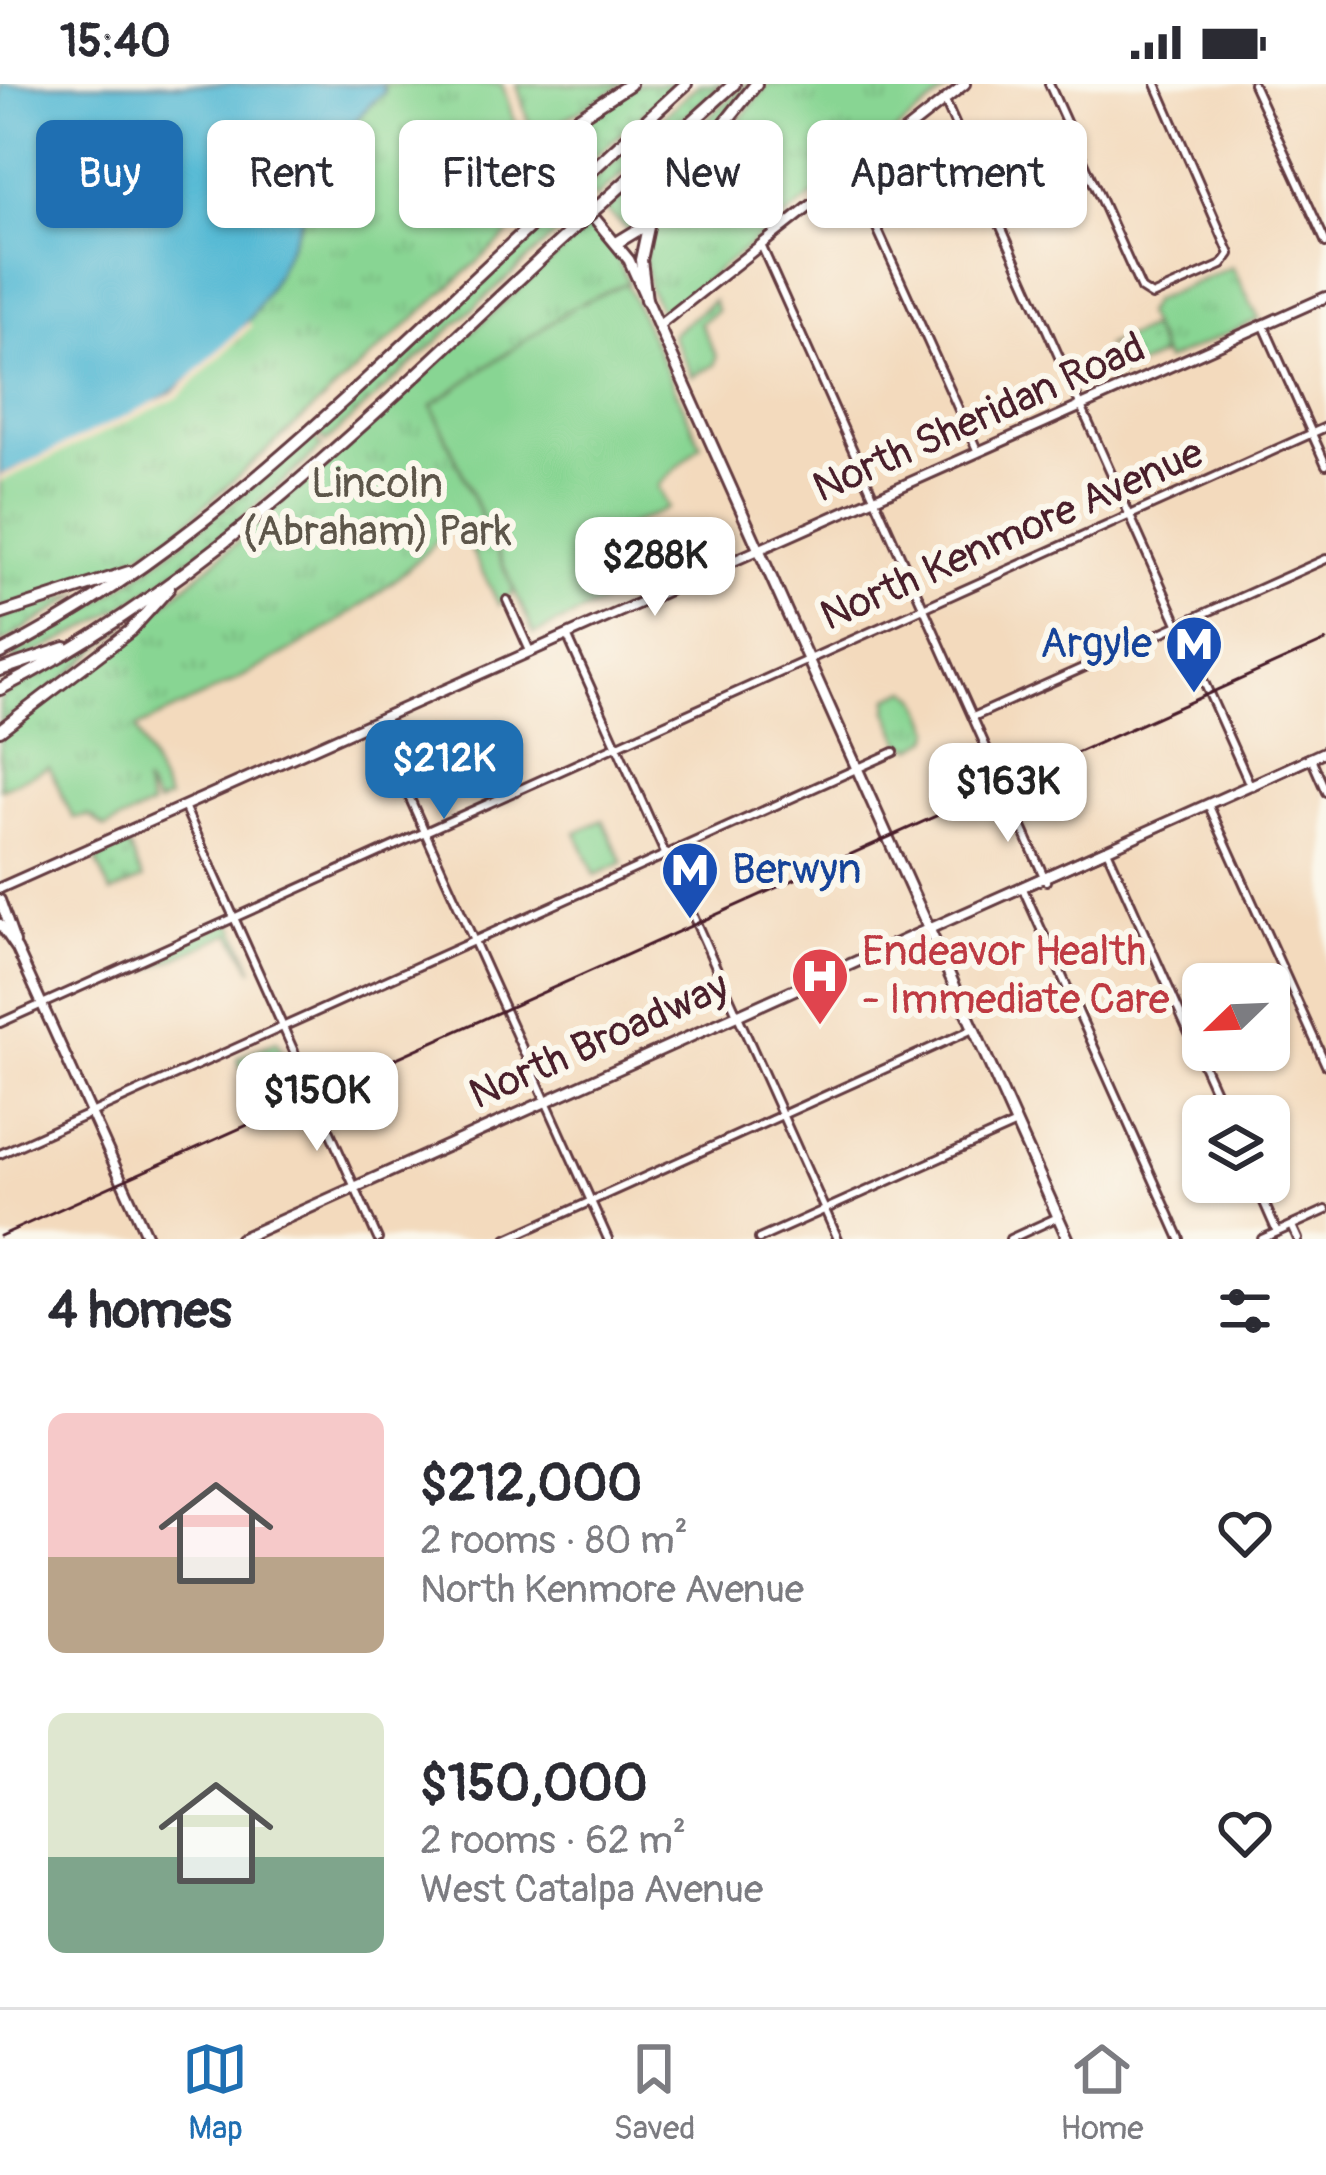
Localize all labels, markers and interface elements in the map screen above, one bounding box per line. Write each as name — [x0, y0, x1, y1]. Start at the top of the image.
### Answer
text: 15:40 — [60, 14, 171, 70]
chip: Buy — [36, 120, 183, 228]
chip: Rent — [207, 120, 375, 228]
chip: Filters — [399, 120, 597, 228]
chip: New — [621, 120, 783, 228]
chip: Apartment — [807, 120, 1087, 228]
street label: North Sheridan Road — [805, 321, 1153, 515]
street label: North Kenmore Avenue — [813, 427, 1212, 643]
park label: Lincoln (Abraham) Park — [242, 458, 512, 558]
pin: $288K — [571, 517, 739, 619]
text: $288K — [602, 531, 708, 580]
metro station icon: Argyle — [1163, 613, 1225, 695]
place label: Argyle — [1040, 618, 1152, 670]
pin: $212K — [360, 720, 528, 822]
text: $212K — [392, 734, 496, 783]
pin: $163K — [924, 743, 1092, 845]
text: $163K — [956, 757, 1060, 806]
metro station icon: Berwyn — [659, 839, 721, 921]
place label: Berwyn — [732, 844, 862, 896]
place label: Endeavor Health - Immediate Care — [862, 926, 1170, 1026]
hospital icon: Endeavor Health - Immediate Care — [789, 945, 851, 1027]
street label: North Broadway — [461, 961, 737, 1121]
north arrow — [1182, 963, 1290, 1071]
map controls — [1182, 963, 1290, 1203]
pin: $150K — [233, 1052, 401, 1154]
text: $150K — [263, 1066, 371, 1115]
button: layers — [1182, 1095, 1290, 1203]
icon: filters — [1212, 1278, 1278, 1344]
text: 4 homes — [48, 1279, 232, 1343]
text: $212,000 — [420, 1452, 642, 1516]
icon: home — [144, 1461, 288, 1605]
icon: heart — [1212, 1500, 1278, 1566]
text: 2 rooms · 80 m² — [420, 1516, 688, 1565]
text: North Kenmore Avenue — [420, 1565, 804, 1614]
text: $150,000 — [420, 1752, 648, 1816]
icon: home — [144, 1761, 288, 1905]
icon: heart — [1212, 1800, 1278, 1866]
text: 2 rooms · 62 m² — [420, 1816, 686, 1865]
text: West Catalpa Avenue — [420, 1865, 763, 1914]
tab: Map — [182, 2036, 248, 2149]
tab: Saved — [613, 2036, 695, 2149]
tab: Home — [1060, 2036, 1144, 2149]

